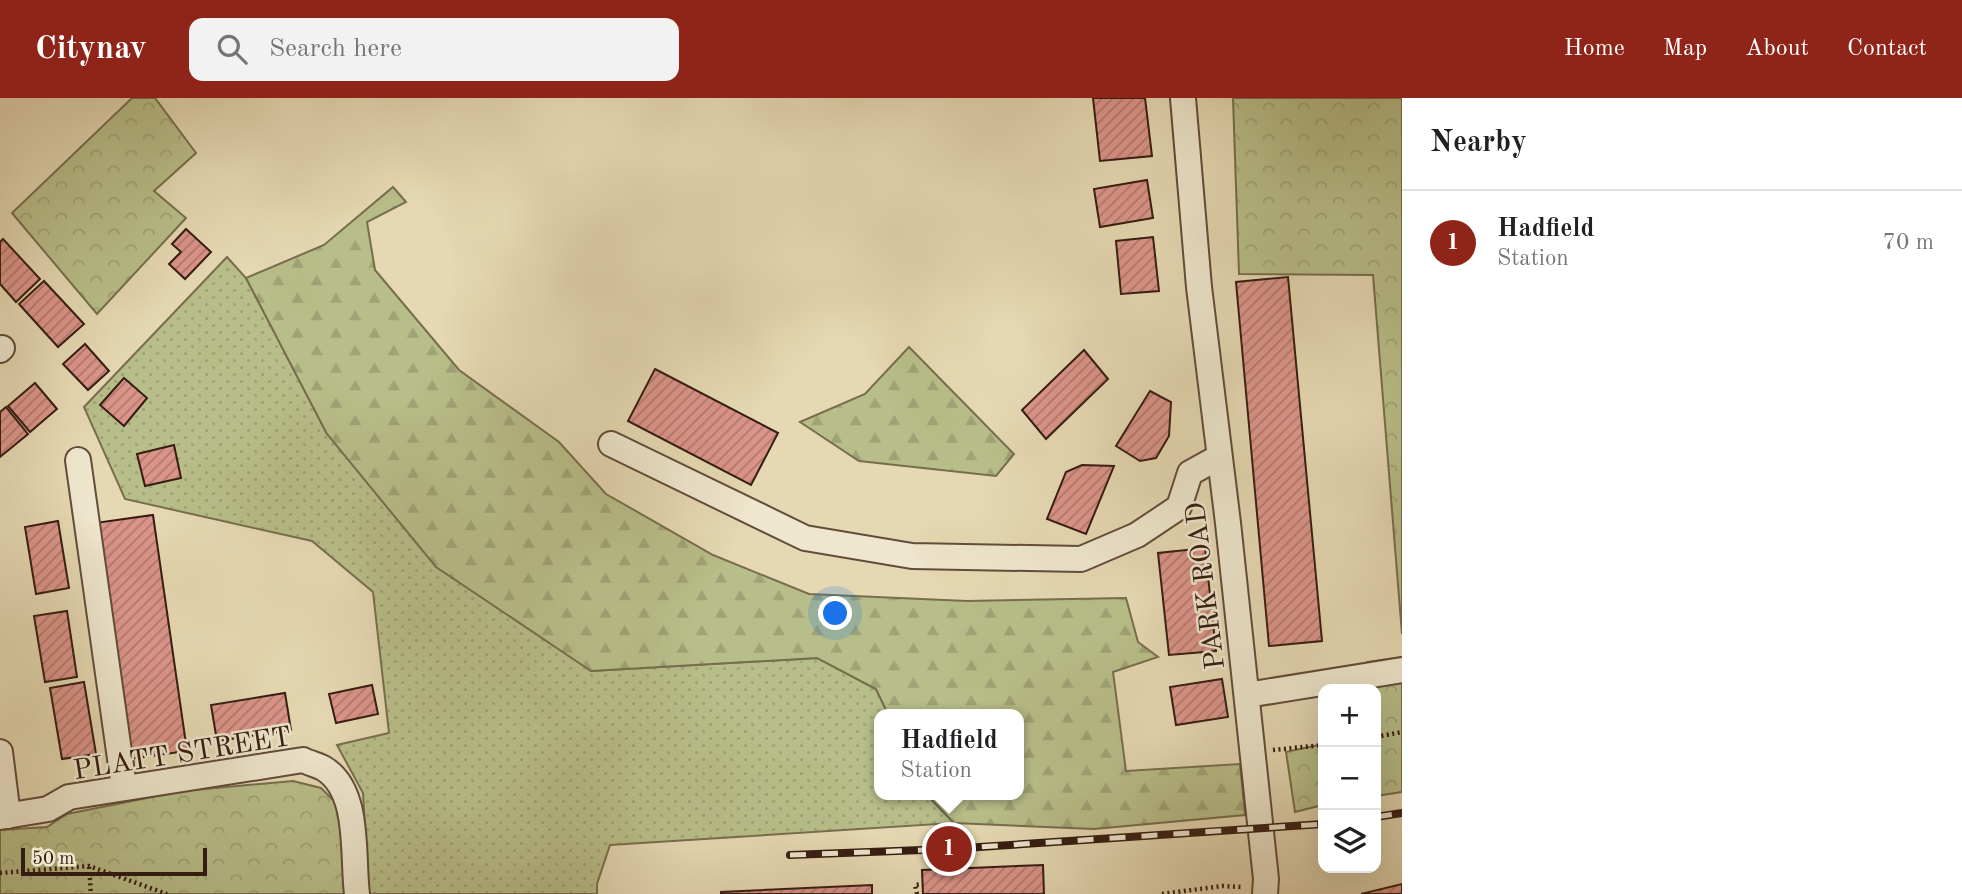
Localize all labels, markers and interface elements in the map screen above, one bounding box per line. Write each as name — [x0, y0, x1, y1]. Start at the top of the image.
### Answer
search box — [189, 18, 679, 81]
icon: search — [213, 30, 251, 68]
text: Citynav — [35, 33, 147, 66]
text: Search here — [269, 36, 402, 62]
text: Home — [1564, 37, 1625, 61]
text: Map — [1663, 37, 1707, 61]
text: About — [1745, 37, 1809, 61]
text: Contact — [1847, 37, 1927, 61]
text: Nearby — [1430, 128, 1527, 158]
text: Hadfield — [1497, 216, 1595, 242]
text: 1 — [1446, 231, 1460, 254]
text: 70 m — [1883, 231, 1934, 254]
text: Station — [1497, 247, 1569, 270]
street label: PARK ROAD — [1183, 500, 1231, 671]
your location — [818, 596, 852, 630]
map controls — [1318, 684, 1381, 873]
button: + — [1318, 684, 1381, 747]
popup — [874, 709, 1024, 800]
street label: PLATT STREET — [71, 724, 294, 786]
text: Hadfield — [900, 728, 998, 754]
button: − — [1318, 747, 1381, 810]
text: Station — [900, 759, 972, 782]
button: layers — [1318, 810, 1381, 873]
pin: 1 — [926, 823, 972, 875]
scale bar — [21, 845, 206, 877]
text: 50 m — [32, 850, 74, 869]

